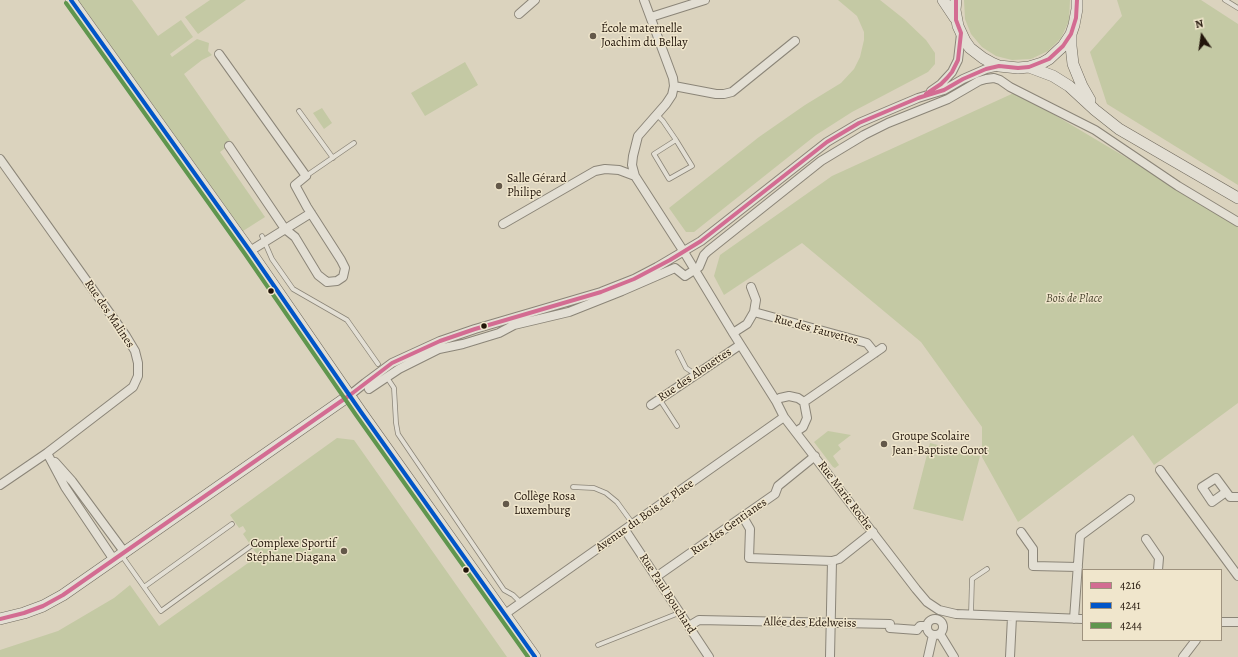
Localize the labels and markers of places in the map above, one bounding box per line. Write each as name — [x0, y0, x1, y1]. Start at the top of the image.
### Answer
place label: École maternelle Joachim du Bellay — [601, 22, 688, 50]
marker: École maternelle Joachim du Bellay — [588, 31, 598, 41]
place label: Salle Gérard Philipe — [507, 172, 566, 200]
marker: Salle Gérard Philipe — [494, 181, 504, 191]
unlabelled marker — [266, 286, 276, 296]
unlabelled marker — [479, 321, 489, 331]
place label: Groupe Scolaire Jean-Baptiste Corot — [892, 430, 988, 458]
marker: Groupe Scolaire Jean-Baptiste Corot — [879, 439, 889, 449]
place label: Collège Rosa Luxemburg — [514, 490, 575, 518]
marker: Collège Rosa Luxemburg — [501, 499, 511, 509]
place label: Complexe Sportif Stéphane Diagana — [247, 537, 336, 565]
marker: Complexe Sportif Stéphane Diagana — [339, 546, 349, 556]
unlabelled marker — [461, 565, 471, 575]

